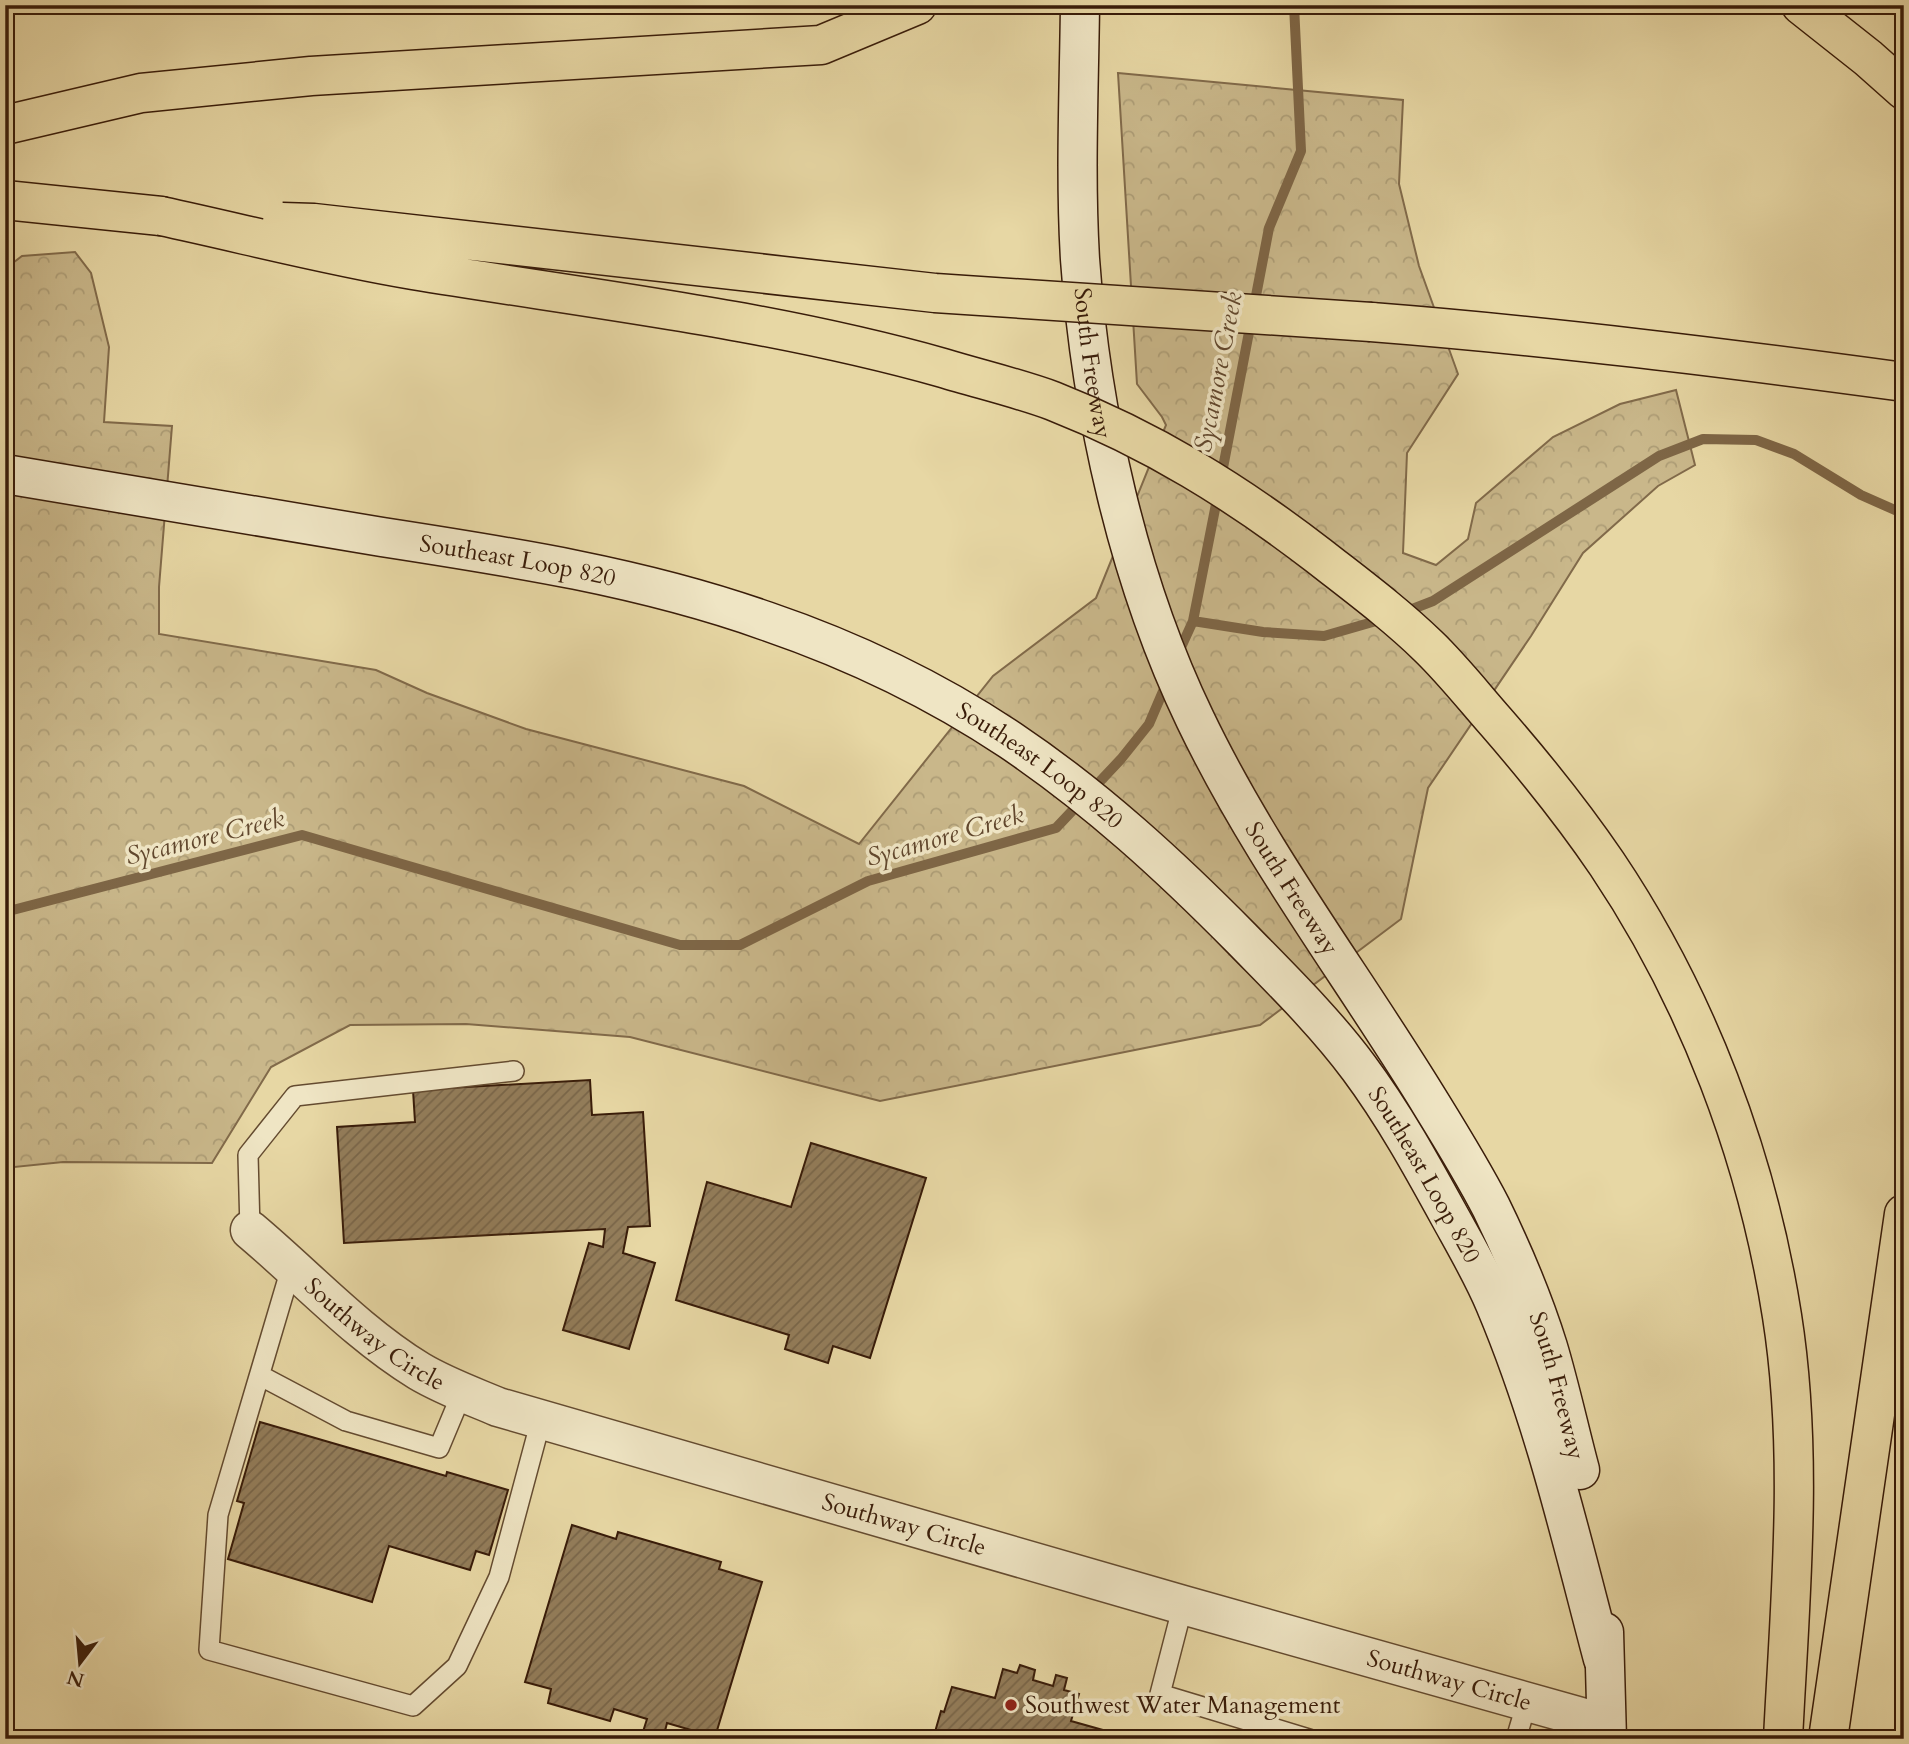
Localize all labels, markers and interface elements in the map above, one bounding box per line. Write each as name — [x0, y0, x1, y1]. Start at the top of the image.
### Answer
street label: South Freeway — [1066, 286, 1120, 442]
water label: Sycamore Creek — [1185, 289, 1251, 455]
street label: Southeast Loop 820 — [417, 527, 619, 594]
street label: Southeast Loop 820 — [950, 694, 1131, 837]
water label: Sycamore Creek — [862, 797, 1028, 875]
water label: Sycamore Creek — [122, 800, 288, 874]
street label: South Freeway — [1237, 815, 1347, 962]
street label: Southeast Loop 820 — [1360, 1080, 1489, 1269]
street label: Southway Circle — [297, 1270, 450, 1399]
street label: South Freeway — [1521, 1307, 1593, 1463]
street label: Southway Circle — [818, 1485, 990, 1564]
north arrow — [46, 1628, 116, 1698]
street label: Southway Circle — [1363, 1641, 1535, 1719]
text: N — [64, 1663, 87, 1693]
place label: Southwest Water Management — [1025, 1689, 1341, 1722]
marker: Southwest Water Management — [1003, 1697, 1019, 1713]

